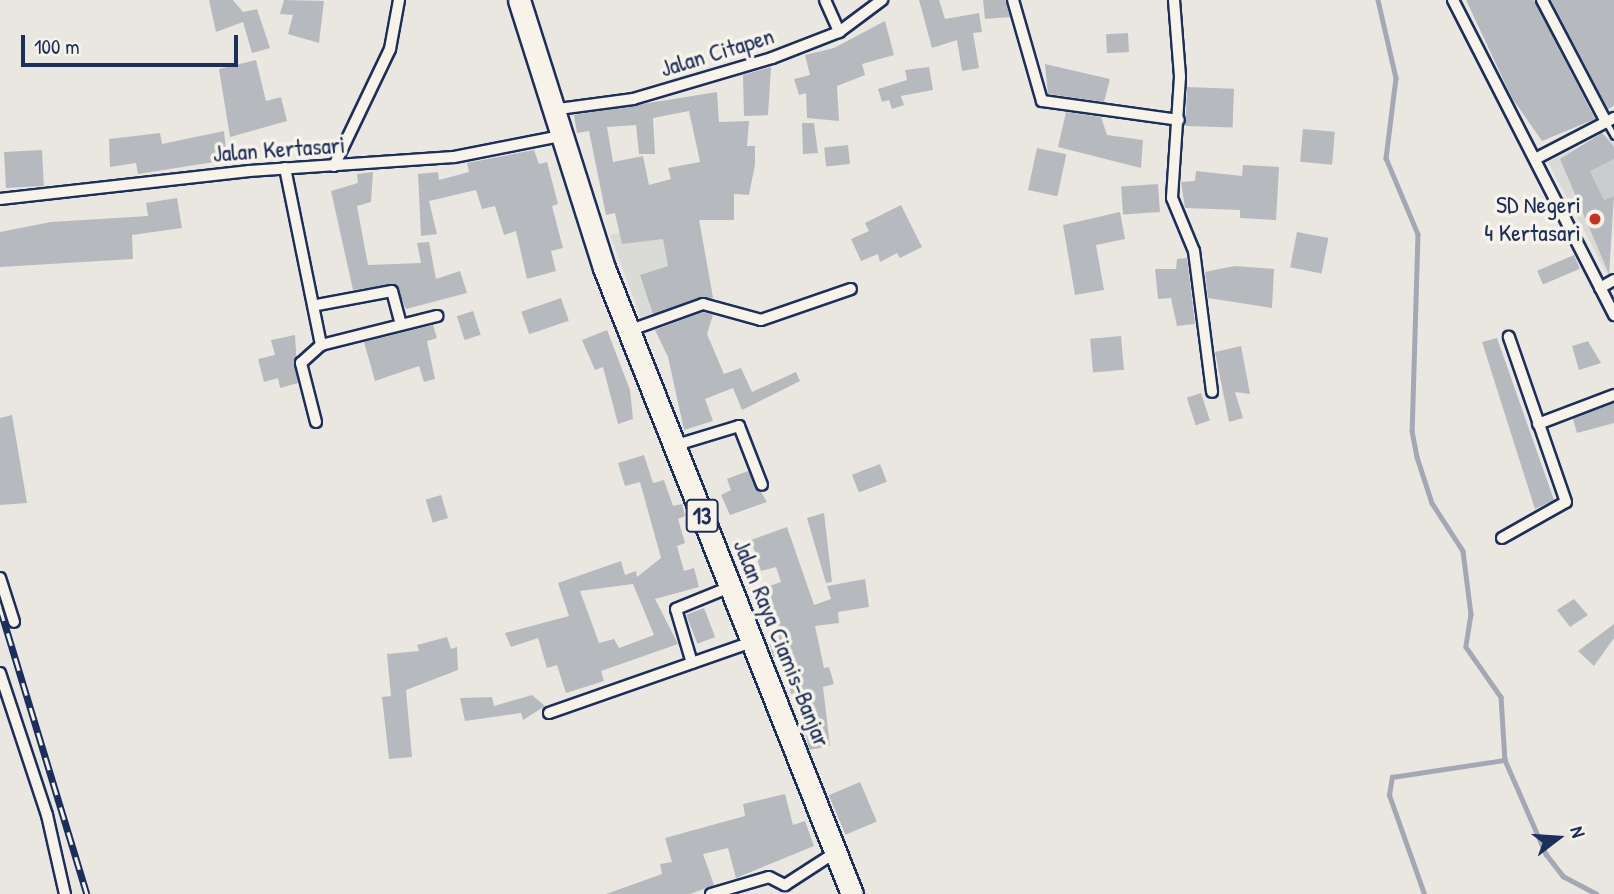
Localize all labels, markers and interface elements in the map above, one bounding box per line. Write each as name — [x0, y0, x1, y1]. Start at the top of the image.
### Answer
scale bar — [24, 21, 242, 65]
street label: Jalan Citapen — [657, 21, 777, 83]
text: 100 m — [34, 32, 80, 61]
street label: Jalan Kertasari — [212, 130, 346, 168]
place label: SD Negeri 4 Kertasari — [1484, 191, 1581, 247]
marker: SD Negeri 4 Kertasari — [1587, 211, 1603, 227]
road number: 13 — [684, 496, 720, 536]
street label: Jalan Raya Ciamis-Banjar — [727, 535, 837, 751]
north arrow — [1523, 803, 1593, 873]
text: N — [1564, 823, 1592, 840]

